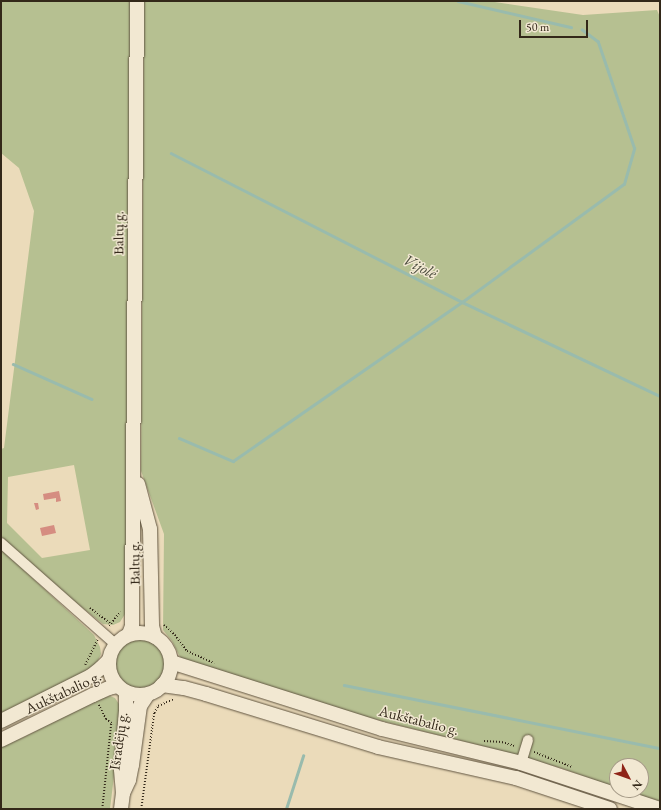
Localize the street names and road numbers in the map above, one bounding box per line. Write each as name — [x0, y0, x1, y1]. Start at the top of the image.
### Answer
street label: Baltų g. — [109, 211, 127, 255]
street label: Baltų g. — [125, 541, 143, 585]
street label: Aukštabalio g. — [22, 667, 104, 717]
street label: Aukštabalio g. — [377, 701, 461, 739]
street label: Išradėjų g. — [105, 711, 131, 771]

